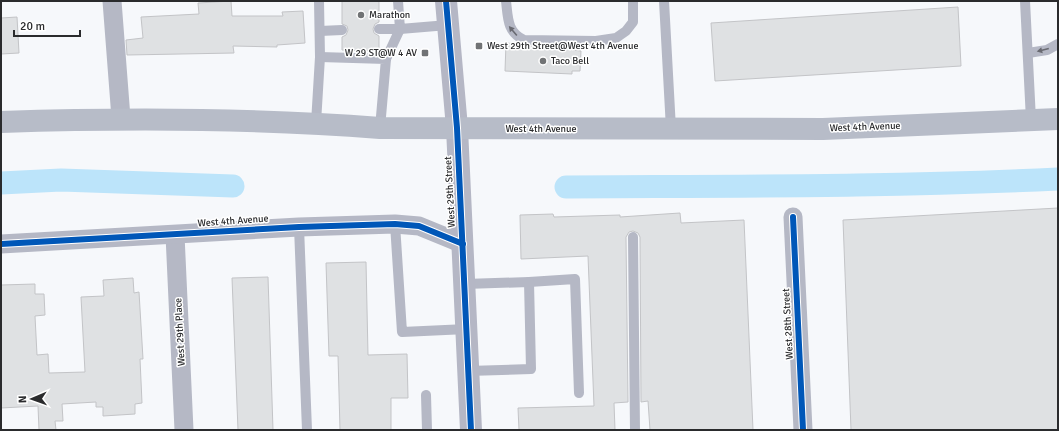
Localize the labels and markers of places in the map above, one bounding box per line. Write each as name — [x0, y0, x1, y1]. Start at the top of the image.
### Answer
place label: Marathon — [369, 9, 410, 21]
marker: Marathon — [356, 10, 366, 20]
place label: West 29th Street@West 4th Avenue — [487, 40, 638, 52]
marker: West 29th Street@West 4th Avenue — [474, 41, 484, 51]
place label: W 29 ST@W 4 AV — [345, 47, 417, 59]
marker: W 29 ST@W 4 AV — [420, 48, 430, 58]
place label: Taco Bell — [551, 55, 589, 67]
marker: Taco Bell — [538, 56, 548, 66]

